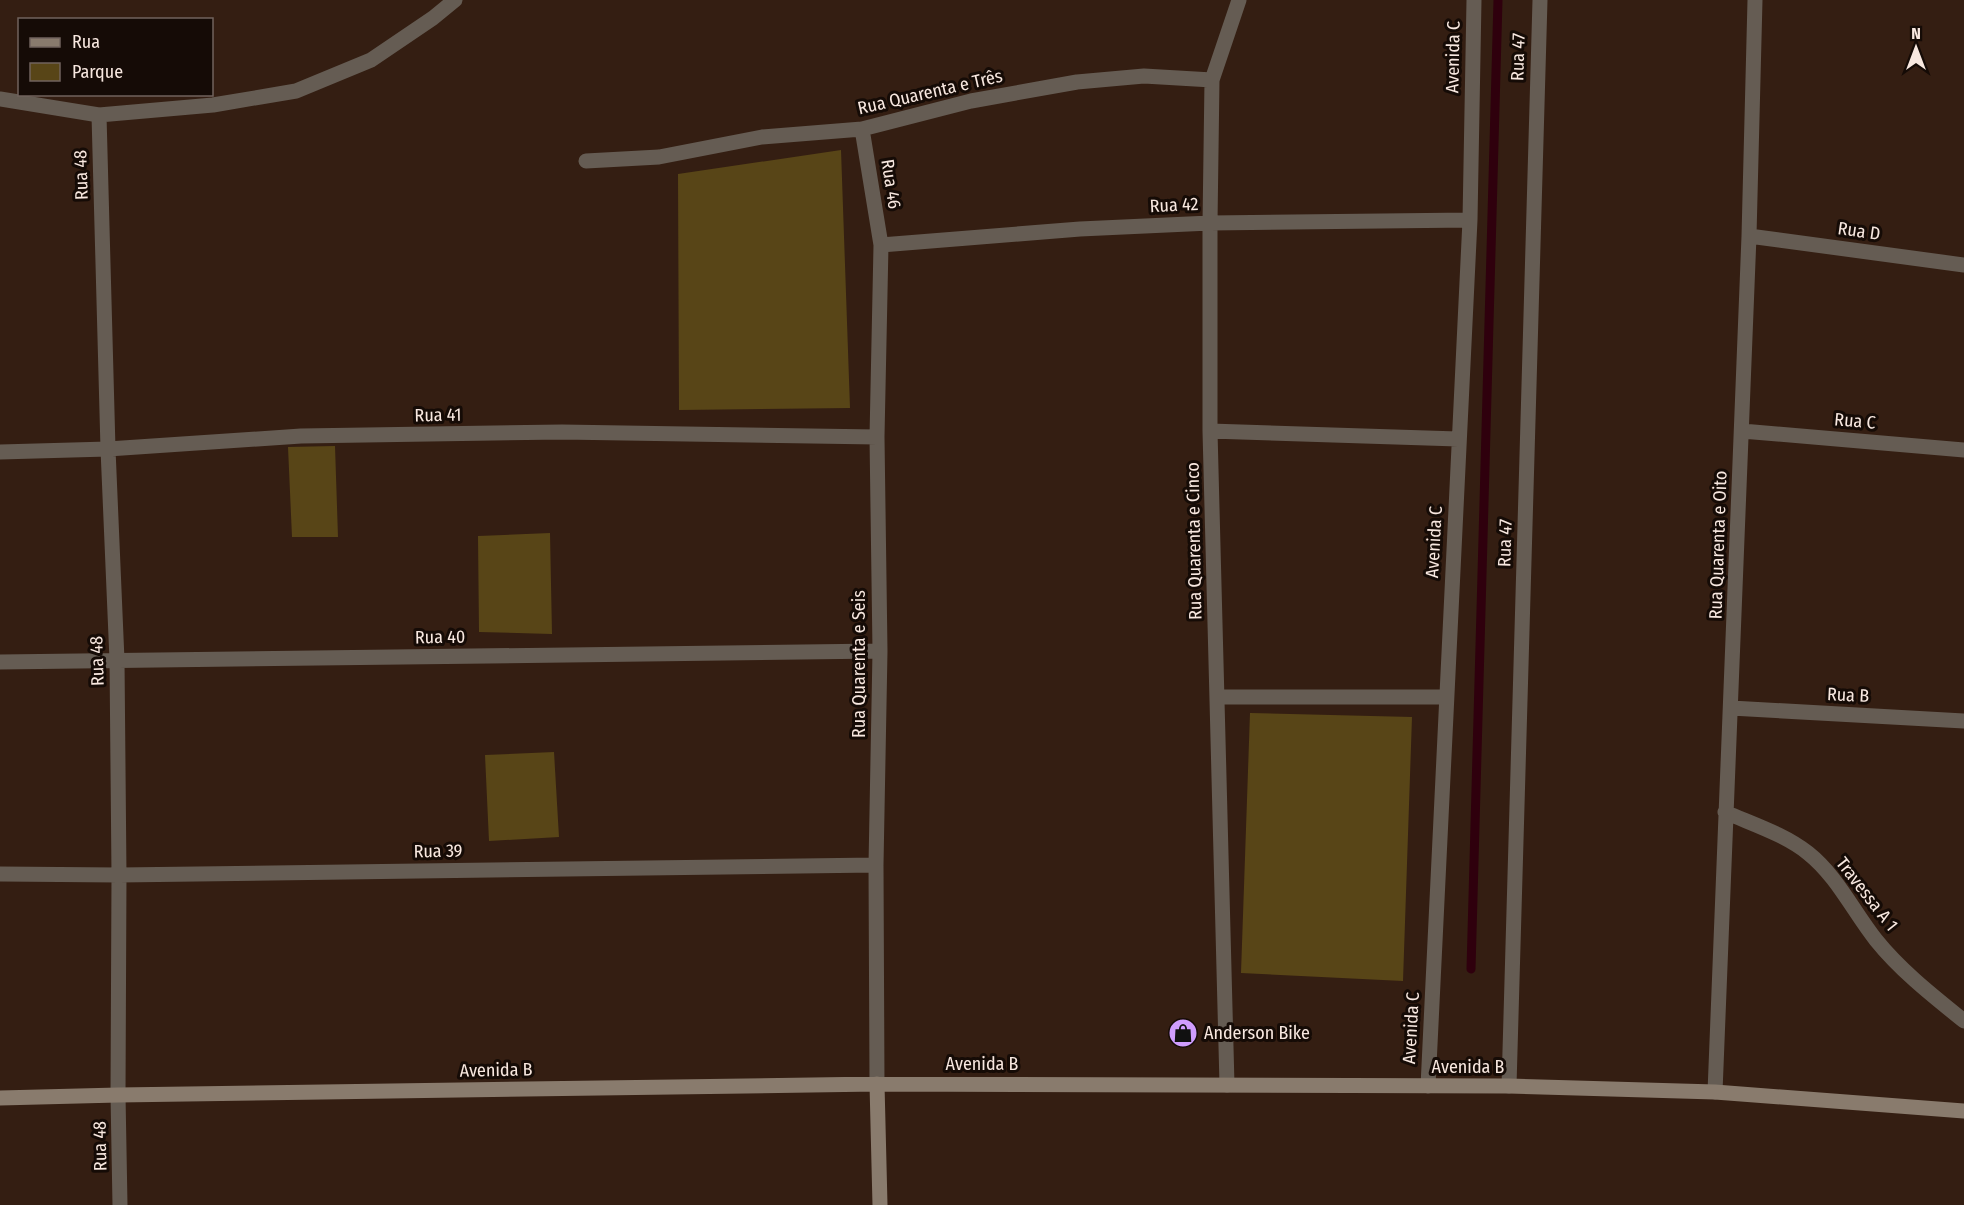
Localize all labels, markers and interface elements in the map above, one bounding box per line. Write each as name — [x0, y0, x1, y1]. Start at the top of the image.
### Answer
legend — [18, 18, 213, 96]
north arrow — [1886, 18, 1946, 78]
street label: Avenida C — [1441, 21, 1465, 93]
text: N — [1911, 24, 1921, 43]
text: Rua — [72, 31, 100, 53]
street label: Rua 47 — [1506, 33, 1530, 81]
text: Parque — [72, 61, 123, 83]
street label: Rua Quarenta e Três — [855, 65, 1005, 119]
street label: Rua 48 — [69, 150, 93, 200]
street label: Rua 46 — [876, 158, 906, 210]
street label: Rua 42 — [1149, 193, 1199, 217]
street label: Rua D — [1836, 217, 1882, 245]
street label: Rua 41 — [414, 404, 462, 426]
street label: Rua C — [1833, 408, 1877, 434]
street label: Rua Quarenta e Cinco — [1182, 462, 1206, 620]
street label: Rua Quarenta e Oito — [1704, 470, 1732, 620]
street label: Avenida C — [1421, 505, 1447, 579]
street label: Rua 47 — [1493, 519, 1517, 567]
street label: Rua Quarenta e Seis — [848, 590, 870, 738]
street label: Rua 40 — [415, 626, 465, 648]
street label: Rua 48 — [85, 636, 109, 686]
street label: Rua B — [1826, 683, 1870, 707]
street label: Rua 39 — [413, 840, 463, 862]
street label: Travessa A 1 — [1831, 853, 1903, 935]
street label: Avenida C — [1398, 991, 1424, 1065]
shop icon: Anderson Bike — [1167, 1017, 1199, 1049]
place label: Anderson Bike — [1204, 1022, 1310, 1044]
street label: Avenida B — [946, 1053, 1019, 1075]
street label: Avenida B — [1432, 1056, 1505, 1078]
street label: Avenida B — [459, 1058, 533, 1082]
street label: Rua 48 — [89, 1121, 111, 1171]

